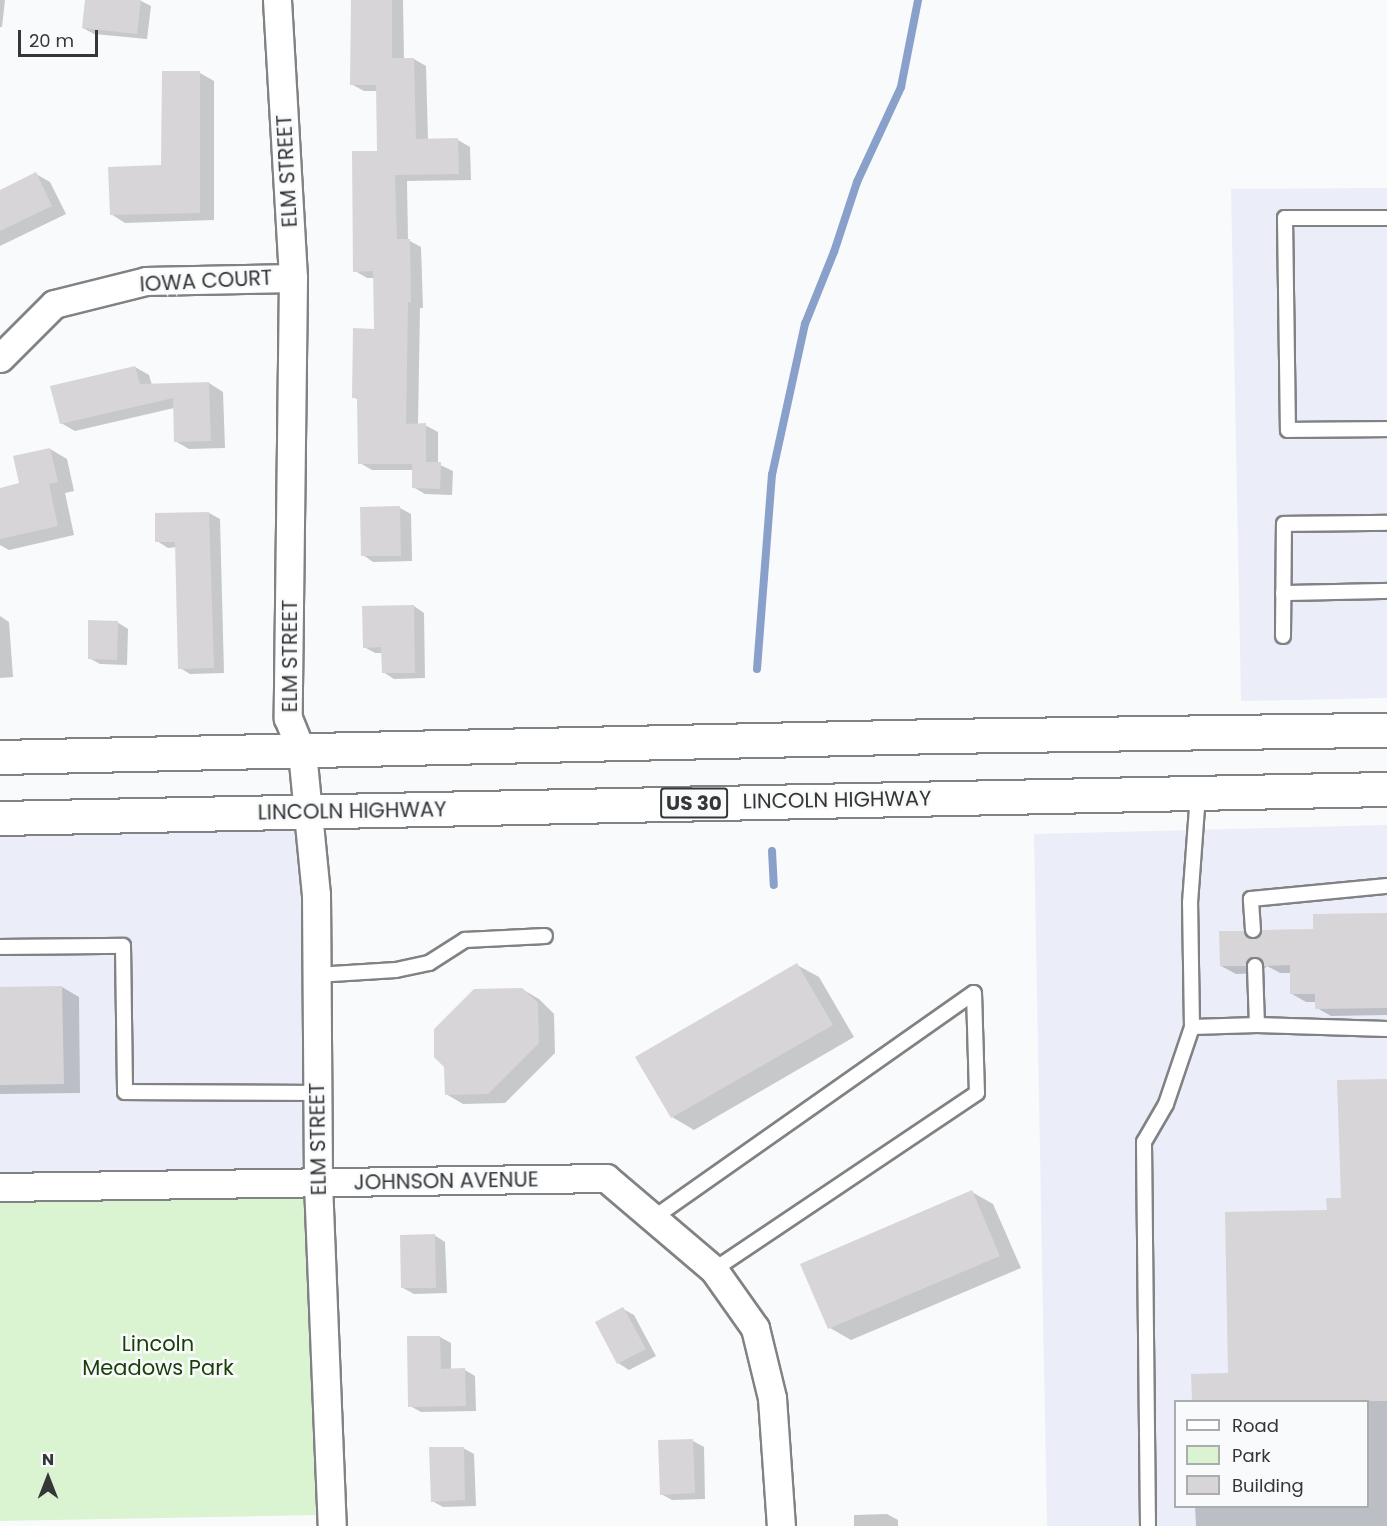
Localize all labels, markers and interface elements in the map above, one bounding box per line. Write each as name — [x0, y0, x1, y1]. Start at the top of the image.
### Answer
scale bar — [21, 18, 100, 56]
text: 20 m — [29, 28, 74, 53]
street label: ELM STREET — [271, 114, 303, 228]
street label: IOWA COURT — [139, 265, 273, 297]
street label: ELM STREET — [277, 600, 303, 712]
road number: US 30 — [660, 786, 728, 820]
street label: LINCOLN HIGHWAY — [742, 786, 932, 814]
street label: LINCOLN HIGHWAY — [257, 797, 447, 825]
street label: ELM STREET — [304, 1082, 332, 1196]
street label: JOHNSON AVENUE — [353, 1167, 539, 1195]
park label: Lincoln Meadows Park — [82, 1331, 234, 1381]
legend — [1174, 1400, 1369, 1508]
text: Road — [1232, 1413, 1279, 1438]
text: Park — [1232, 1443, 1271, 1468]
north arrow — [18, 1448, 78, 1508]
text: N — [42, 1448, 54, 1471]
text: Building — [1232, 1473, 1304, 1498]

